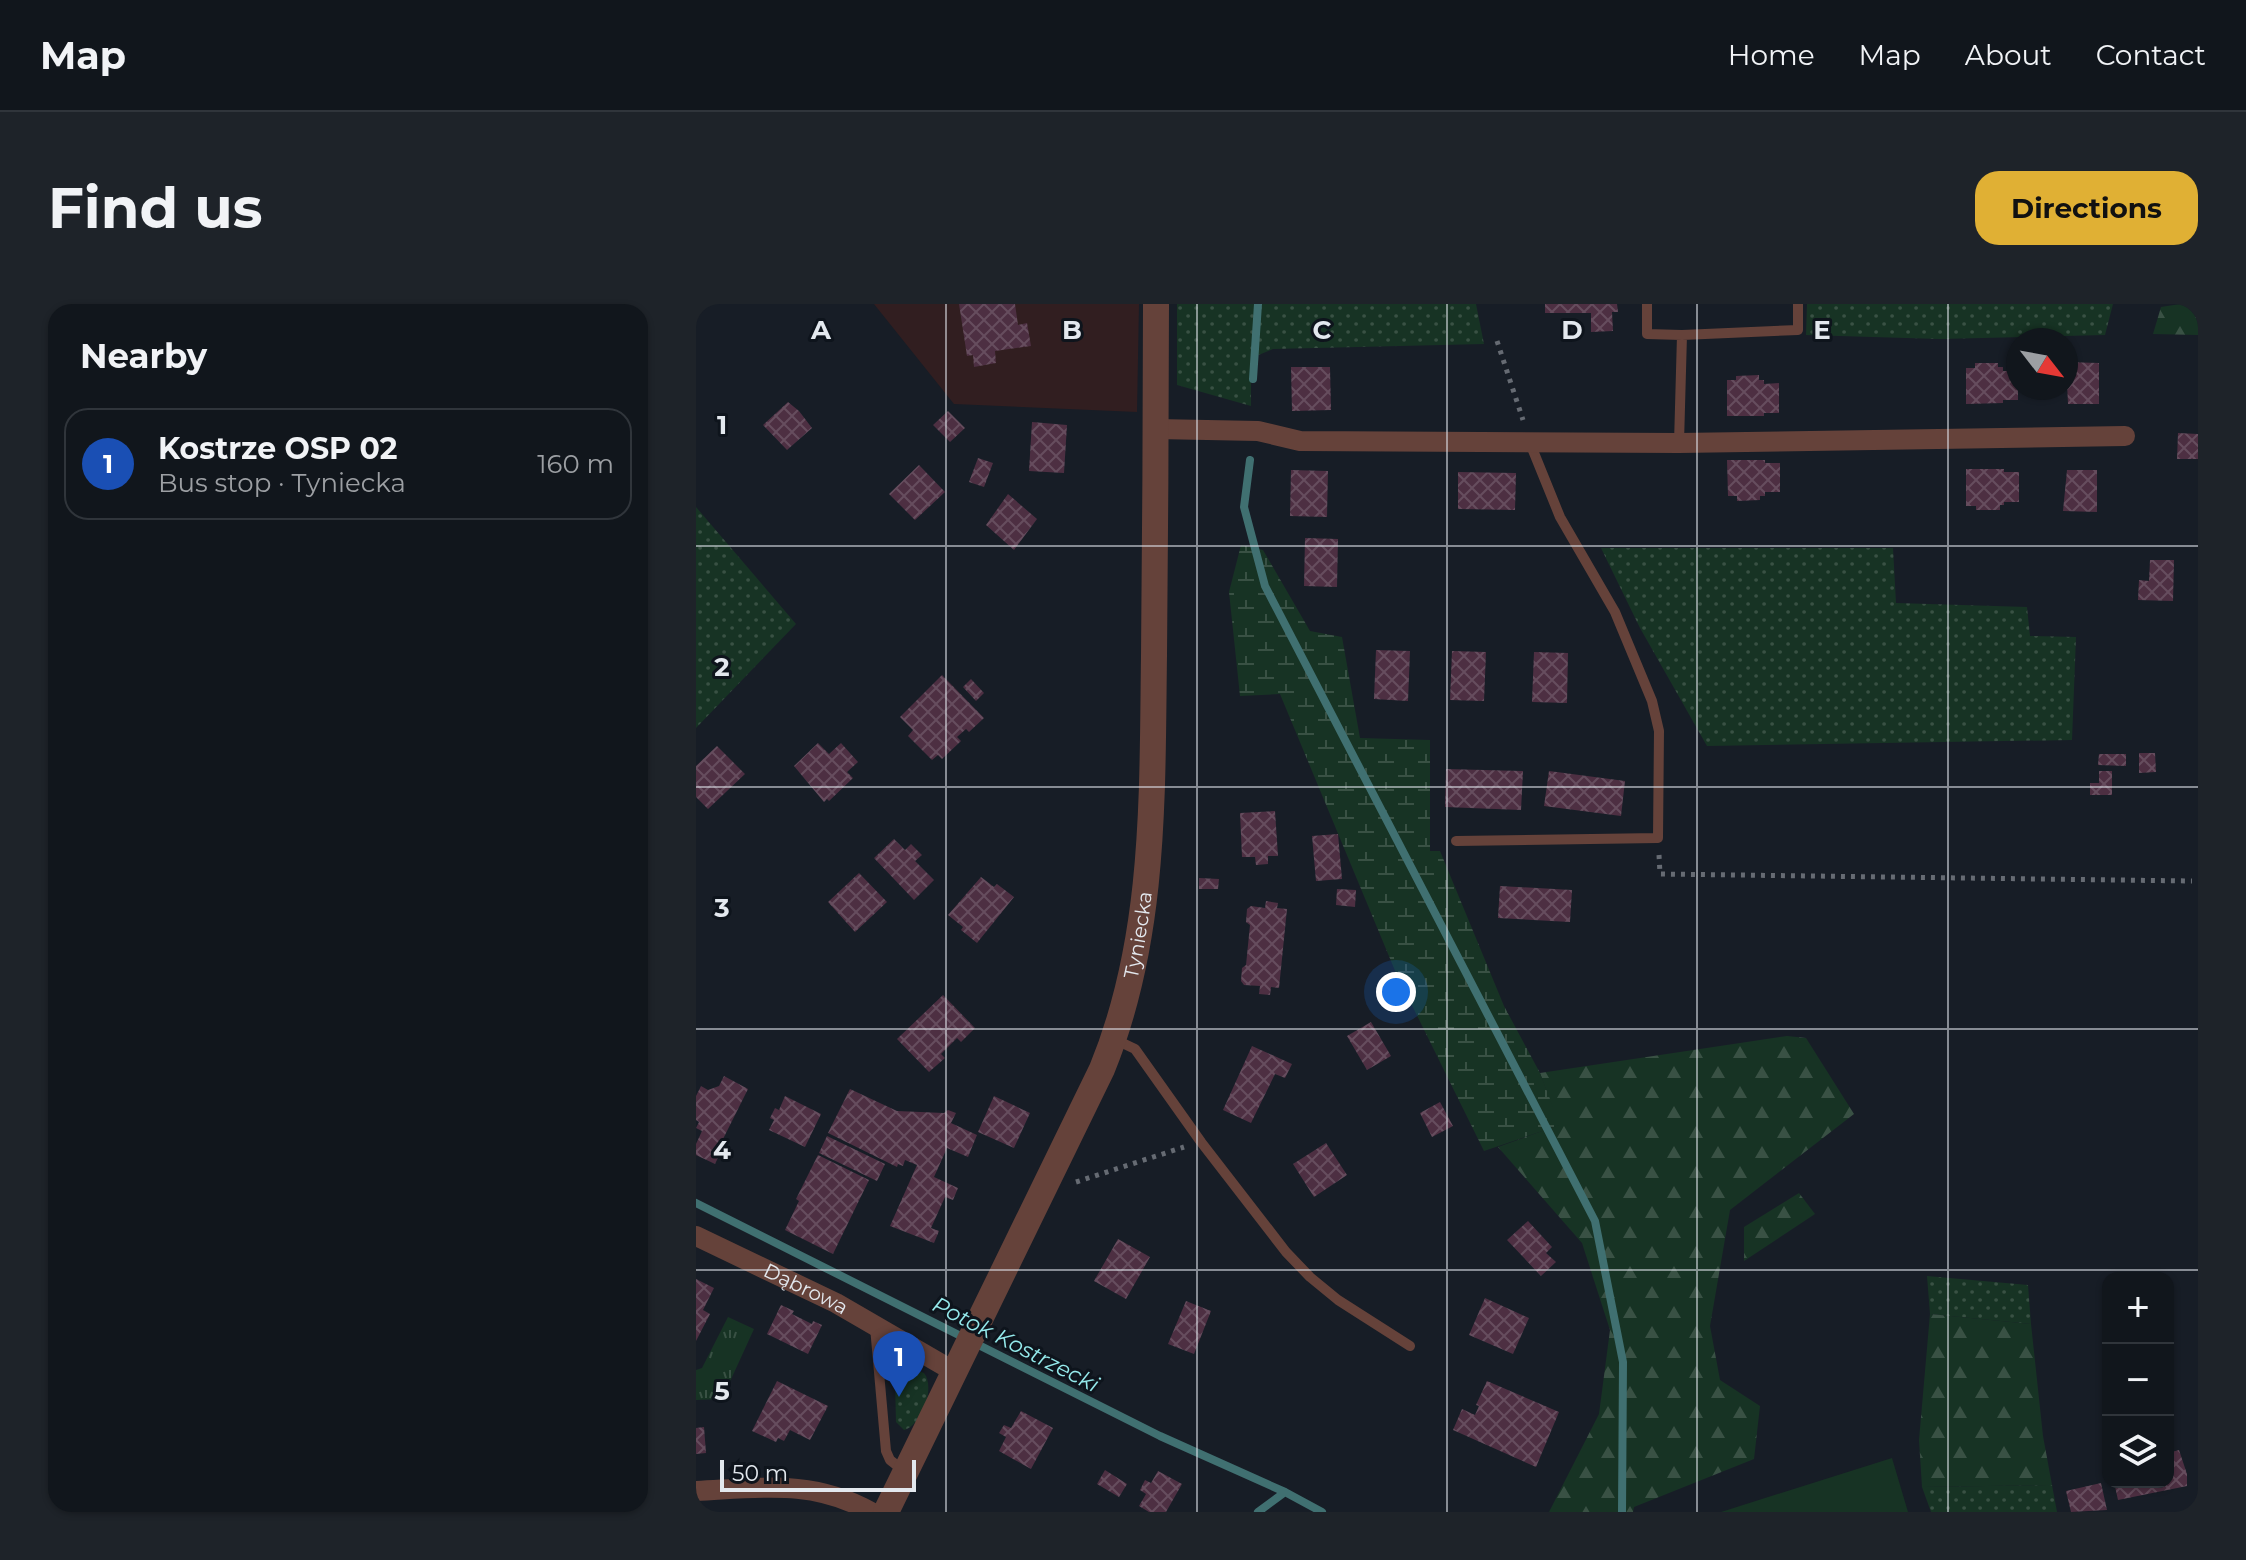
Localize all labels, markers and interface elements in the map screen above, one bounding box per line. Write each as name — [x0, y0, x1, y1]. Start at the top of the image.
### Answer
text: Map — [40, 32, 126, 79]
text: Home — [1728, 38, 1815, 72]
text: Map — [1859, 38, 1921, 72]
text: About — [1965, 38, 2052, 72]
text: Contact — [2096, 38, 2206, 72]
button: Directions — [1975, 171, 2198, 245]
text: Find us — [48, 174, 262, 242]
text: A — [810, 314, 832, 346]
text: B — [1062, 314, 1082, 346]
text: C — [1313, 314, 1332, 346]
text: D — [1561, 314, 1583, 346]
text: E — [1813, 314, 1831, 346]
north arrow — [2006, 328, 2078, 400]
text: Nearby — [80, 335, 207, 377]
text: 1 — [717, 409, 727, 441]
text: Kostrze OSP 02 — [158, 430, 397, 467]
text: 1 — [103, 448, 113, 480]
text: 160 m — [537, 448, 614, 480]
text: Bus stop · Tyniecka — [158, 467, 406, 499]
text: 2 — [714, 651, 730, 683]
street label: Tyniecka — [1119, 890, 1157, 981]
text: 3 — [713, 892, 730, 924]
your location — [1376, 972, 1416, 1012]
text: 4 — [713, 1134, 731, 1166]
street label: Dąbrowa — [760, 1258, 853, 1320]
map controls — [2102, 1272, 2174, 1488]
button: + — [2102, 1272, 2174, 1344]
water label: Potok Kostrzecki — [928, 1291, 1104, 1398]
pin: 1 — [873, 1331, 925, 1397]
button: − — [2102, 1344, 2174, 1416]
text: 5 — [714, 1375, 730, 1407]
button: layers — [2102, 1416, 2174, 1488]
scale bar — [720, 1456, 916, 1492]
text: 50 m — [732, 1460, 788, 1487]

